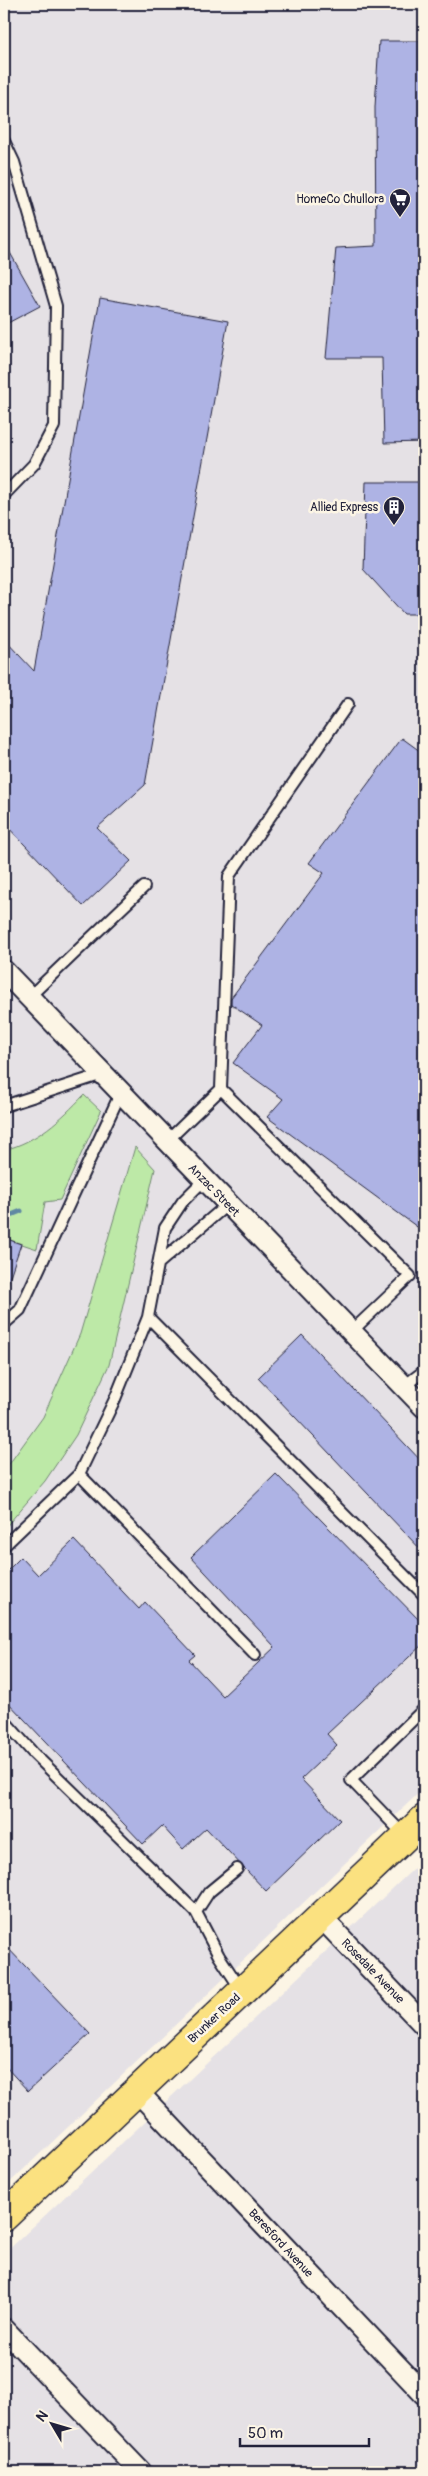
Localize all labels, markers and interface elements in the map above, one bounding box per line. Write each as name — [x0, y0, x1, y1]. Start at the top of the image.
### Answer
supermarket icon: HomeCo Chullora — [388, 187, 412, 218]
place label: HomeCo Chullora — [296, 192, 384, 207]
building icon: Allied Express — [382, 495, 406, 526]
place label: Allied Express — [310, 500, 379, 515]
street label: Anzac Street — [185, 1161, 243, 1220]
street label: Rosedale Avenue — [338, 1936, 407, 2007]
street label: Brunker Road — [185, 1990, 244, 2047]
street label: Beresford Avenue — [245, 2206, 316, 2281]
north arrow — [28, 2398, 78, 2448]
text: N — [33, 2407, 52, 2425]
scale bar — [240, 2416, 369, 2448]
text: 50 m — [248, 2424, 283, 2443]

